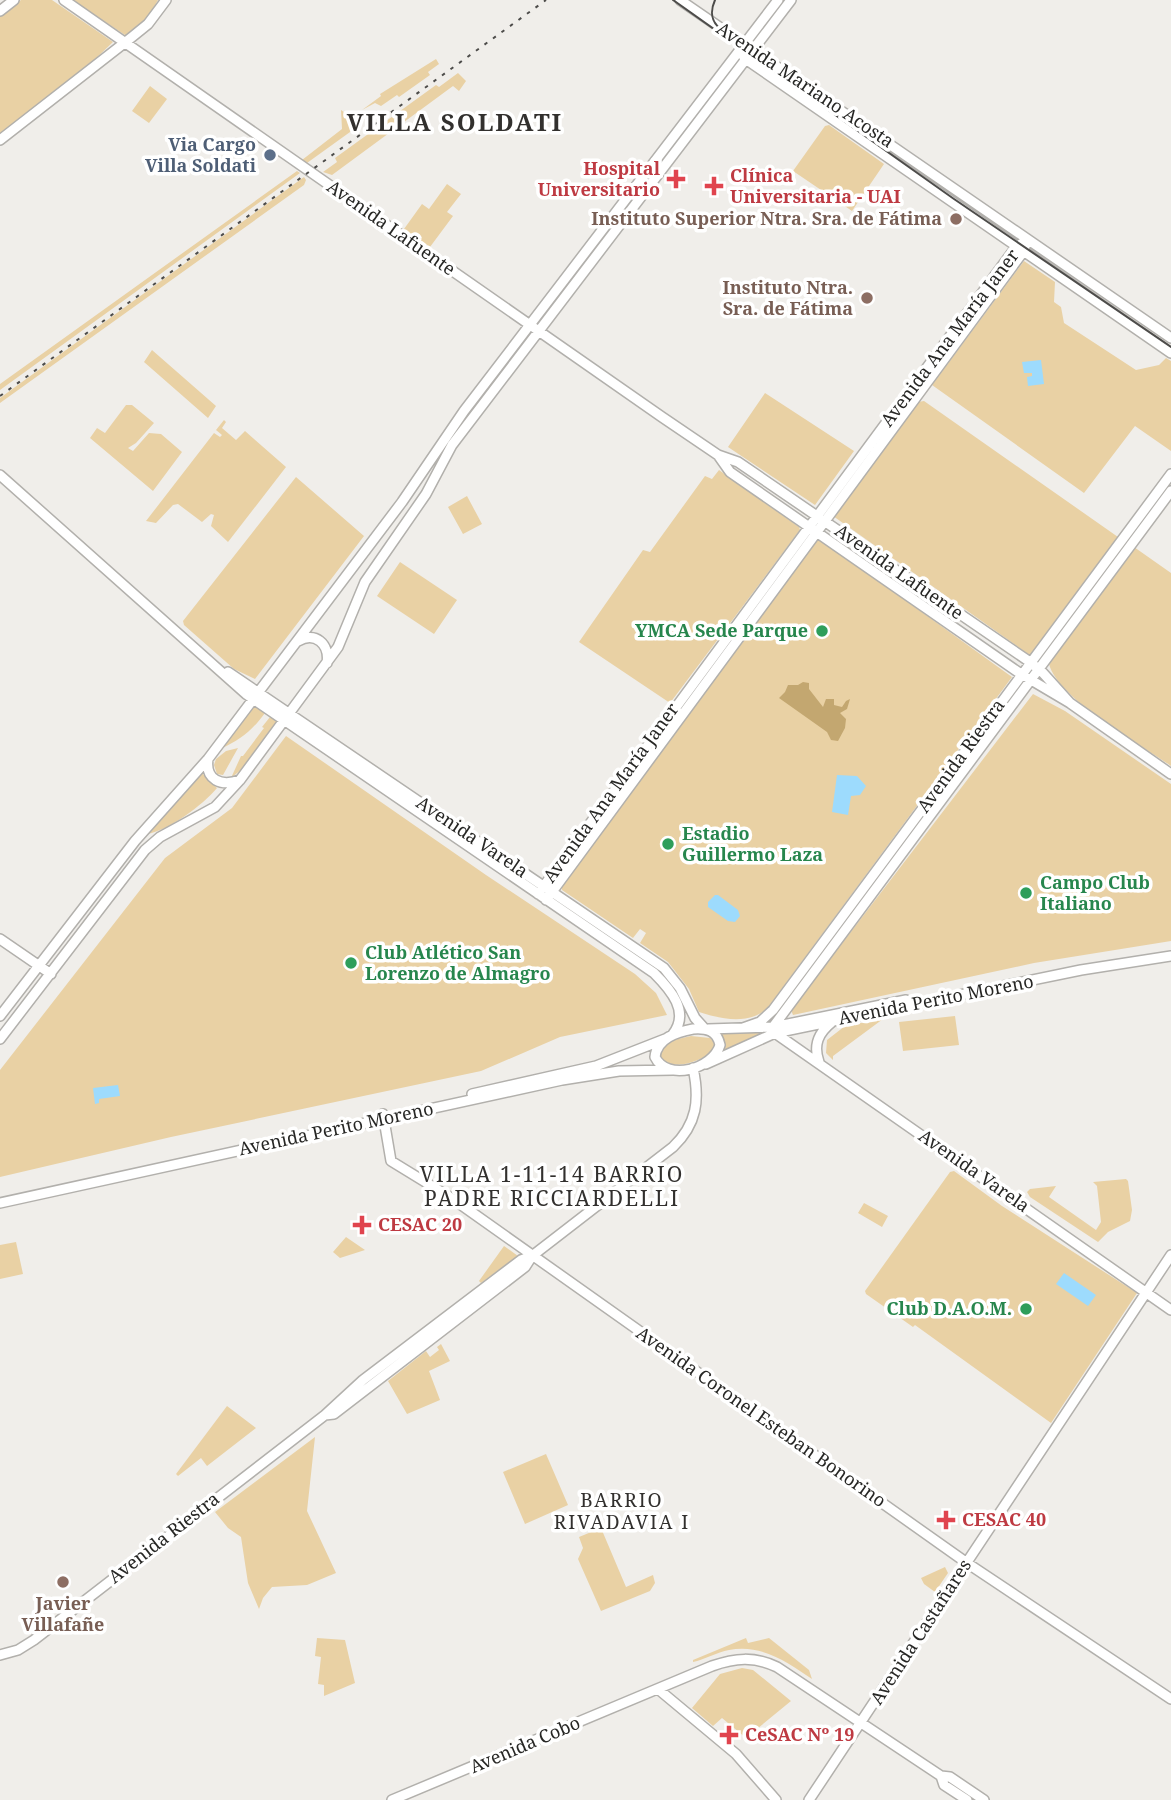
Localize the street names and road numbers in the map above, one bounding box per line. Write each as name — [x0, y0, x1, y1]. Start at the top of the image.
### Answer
street label: Avenida Mariano Acosta — [712, 16, 899, 153]
street label: Avenida Lafuente — [323, 174, 461, 280]
street label: Avenida Ana María Janer — [875, 243, 1024, 431]
street label: Avenida Lafuente — [831, 518, 969, 624]
street label: Avenida Riestra — [911, 694, 1010, 817]
street label: Avenida Ana María Janer — [537, 697, 684, 887]
street label: Avenida Varela — [412, 790, 533, 882]
street label: Avenida Perito Moreno — [836, 968, 1035, 1030]
street label: Avenida Perito Moreno — [236, 1096, 435, 1160]
street label: Avenida Varela — [914, 1123, 1035, 1217]
street label: Avenida Coronel Esteban Bonorino — [632, 1320, 891, 1512]
street label: Avenida Riestra — [103, 1486, 224, 1588]
street label: Avenida Castañares — [864, 1554, 976, 1709]
street label: Avenida Cobo — [466, 1710, 584, 1778]

